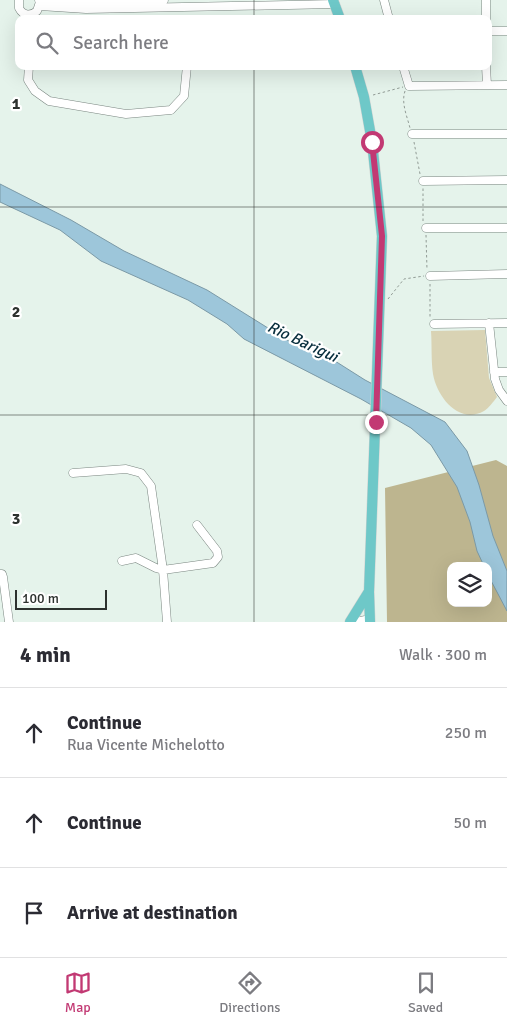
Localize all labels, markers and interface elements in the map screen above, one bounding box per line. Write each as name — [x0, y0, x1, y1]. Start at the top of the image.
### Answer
search box — [15, 15, 492, 70]
icon: search — [33, 29, 61, 57]
text: Search here — [73, 31, 169, 55]
text: 1 — [12, 94, 21, 114]
route start — [361, 131, 384, 154]
text: 2 — [12, 302, 20, 322]
water label: Rio Barigui — [264, 317, 343, 368]
route end — [365, 411, 388, 434]
text: 3 — [12, 509, 20, 529]
map controls — [447, 562, 492, 607]
button: layers — [447, 562, 492, 607]
scale bar — [15, 587, 108, 610]
text: 100 m — [22, 590, 59, 607]
text: 4 min — [20, 642, 71, 668]
text: Walk · 300 m — [399, 645, 487, 665]
text: Continue — [67, 711, 142, 735]
icon: ahead — [20, 719, 48, 747]
text: 250 m — [445, 723, 487, 743]
text: Rua Vicente Michelotto — [67, 735, 225, 755]
icon: ahead — [20, 809, 48, 837]
text: Continue — [67, 811, 142, 835]
text: 50 m — [453, 813, 487, 833]
icon: arrive — [20, 899, 48, 927]
text: Arrive at destination — [67, 901, 238, 925]
tab: Map — [64, 969, 92, 1016]
tab: Directions — [219, 969, 280, 1016]
tab: Saved — [408, 969, 443, 1016]

